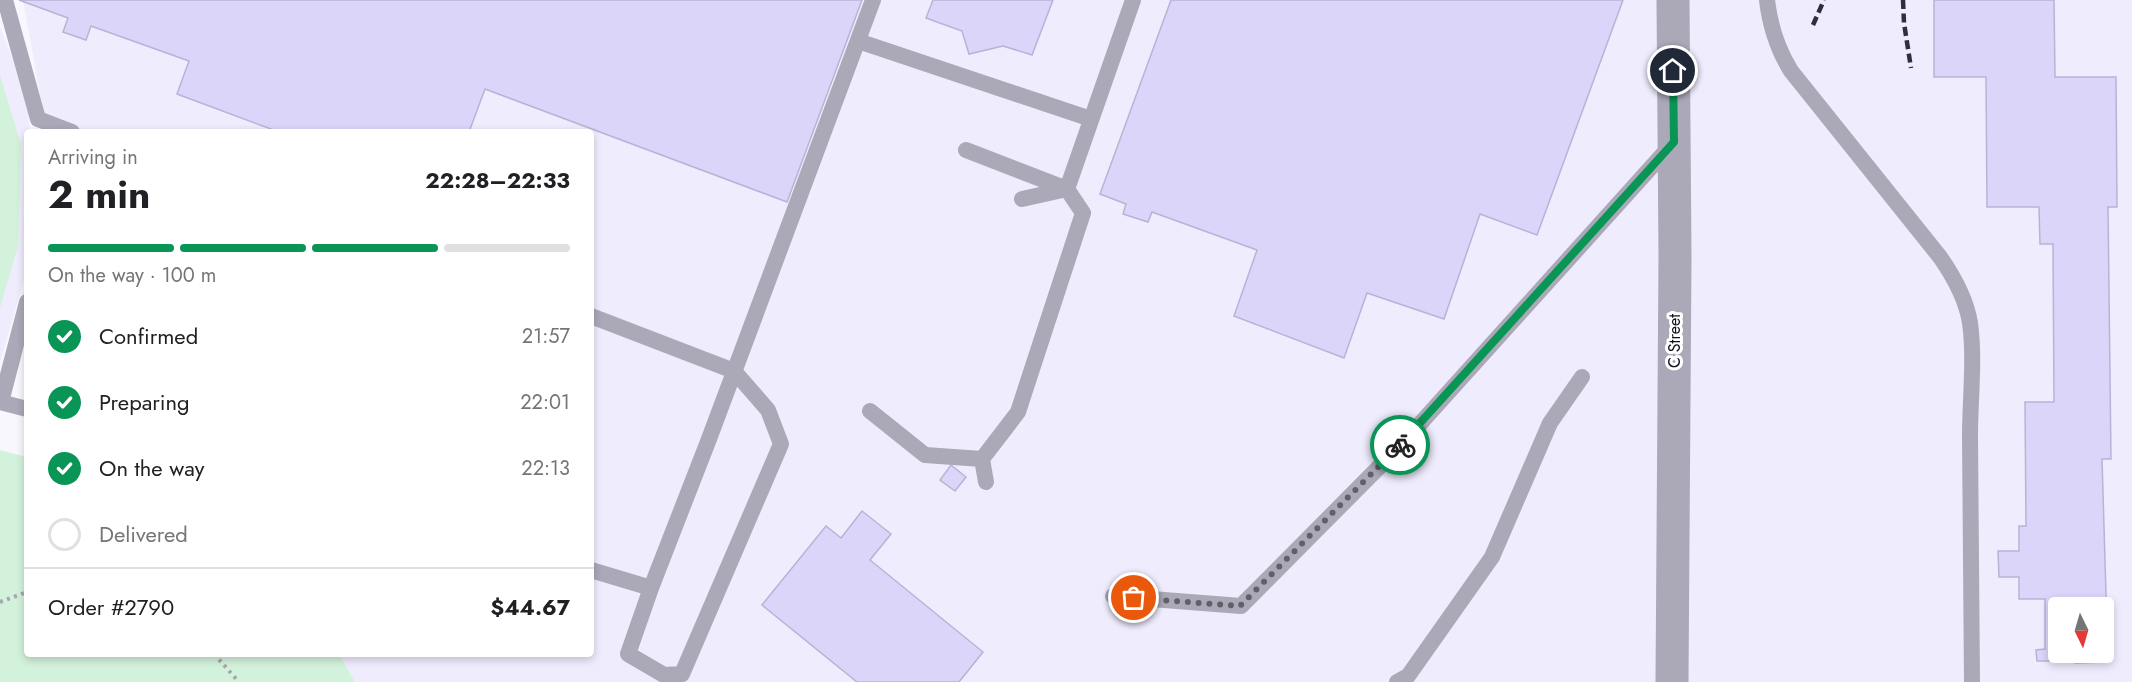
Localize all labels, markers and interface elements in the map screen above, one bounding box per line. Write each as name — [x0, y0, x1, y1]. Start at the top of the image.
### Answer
pin — [1647, 45, 1698, 96]
icon: home — [1656, 54, 1689, 87]
text: Arriving in — [48, 143, 138, 172]
text: 22:28–22:33 — [425, 164, 570, 196]
text: 2 min — [48, 166, 150, 223]
text: On the way · 100 m — [48, 261, 216, 290]
street label: C Street — [1663, 314, 1686, 368]
icon: check — [48, 320, 81, 353]
text: Confirmed — [99, 320, 198, 352]
text: 21:57 — [522, 322, 570, 351]
icon: check — [48, 386, 81, 419]
text: Preparing — [99, 386, 190, 418]
text: 22:01 — [520, 388, 570, 417]
courier — [1370, 415, 1430, 475]
icon: bike — [1384, 429, 1417, 462]
icon: check — [48, 452, 81, 485]
text: On the way — [99, 452, 204, 484]
text: 22:13 — [521, 454, 570, 483]
text: Delivered — [99, 518, 188, 550]
pin — [1108, 572, 1159, 623]
icon: bag — [1117, 581, 1150, 614]
text: Order #2790 — [48, 591, 174, 623]
text: $44.67 — [491, 591, 570, 623]
north arrow — [2048, 597, 2114, 663]
map controls — [2048, 597, 2114, 663]

